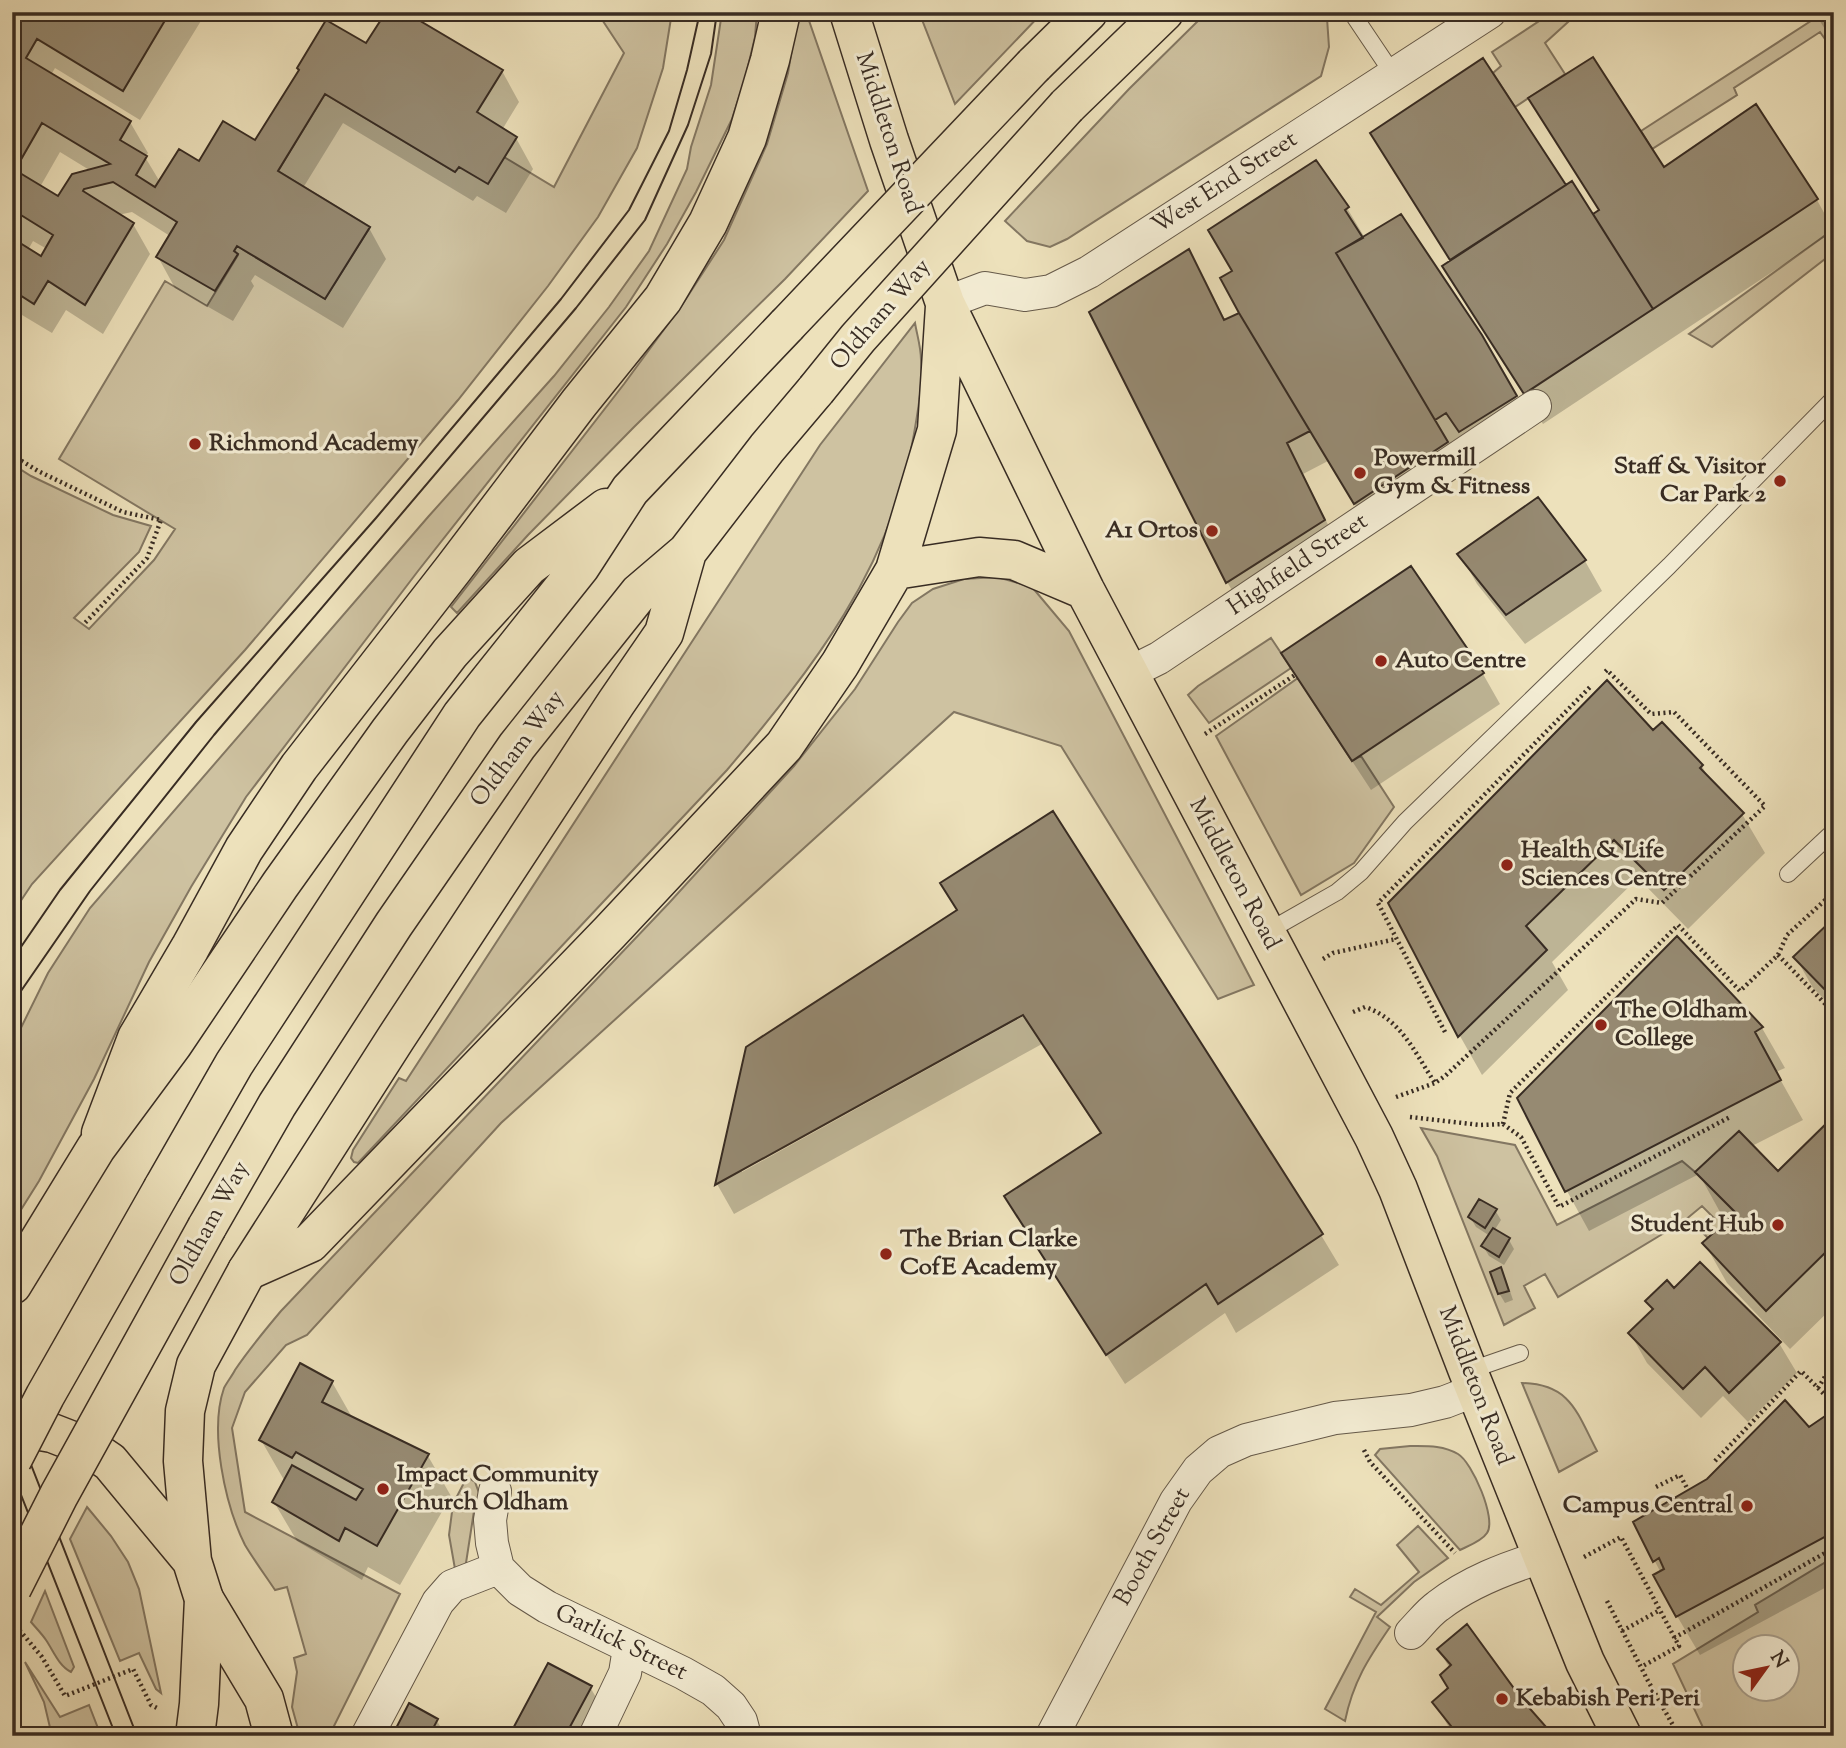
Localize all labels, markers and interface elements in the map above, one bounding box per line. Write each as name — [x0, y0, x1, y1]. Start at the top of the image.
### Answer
street label: Middleton Road — [846, 48, 930, 218]
street label: West End Street — [1146, 123, 1304, 243]
street label: Oldham Way — [823, 252, 939, 378]
place label: Richmond Academy — [209, 427, 419, 461]
marker: Richmond Academy — [187, 436, 203, 452]
place label: Powermill Gym & Fitness — [1374, 442, 1530, 504]
place label: Staff & Visitor Car Park 2 — [1614, 450, 1767, 512]
marker: Powermill Gym & Fitness — [1352, 465, 1368, 481]
marker: Staff & Visitor Car Park 2 — [1772, 473, 1788, 489]
street label: Highfield Street — [1221, 505, 1375, 625]
place label: A1 Ortos — [1105, 514, 1198, 548]
marker: A1 Ortos — [1204, 523, 1220, 539]
place label: Auto Centre — [1395, 644, 1526, 678]
marker: Auto Centre — [1373, 653, 1389, 669]
street label: Oldham Way — [463, 683, 573, 815]
street label: Middleton Road — [1180, 792, 1289, 956]
place label: Health & Life Sciences Centre — [1521, 834, 1687, 896]
marker: Health & Life Sciences Centre — [1499, 857, 1515, 873]
place label: The Oldham College — [1615, 994, 1748, 1056]
marker: The Oldham College — [1593, 1017, 1609, 1033]
street label: Oldham Way — [162, 1155, 258, 1293]
place label: Student Hub — [1630, 1208, 1764, 1242]
marker: Student Hub — [1770, 1217, 1786, 1233]
place label: The Brian Clarke CofE Academy — [900, 1223, 1078, 1285]
marker: The Brian Clarke CofE Academy — [878, 1246, 894, 1262]
street label: Middleton Road — [1429, 1302, 1521, 1471]
place label: Impact Community Church Oldham — [397, 1458, 599, 1520]
marker: Impact Community Church Oldham — [375, 1481, 391, 1497]
street label: Booth Street — [1106, 1482, 1200, 1612]
place label: Campus Central — [1563, 1489, 1733, 1523]
marker: Campus Central — [1739, 1498, 1755, 1514]
street label: Garlick Street — [549, 1596, 693, 1690]
north arrow — [1730, 1632, 1800, 1702]
text: N — [1763, 1646, 1794, 1674]
place label: Kebabish Peri Peri — [1516, 1682, 1700, 1716]
marker: Kebabish Peri Peri — [1494, 1691, 1510, 1707]

